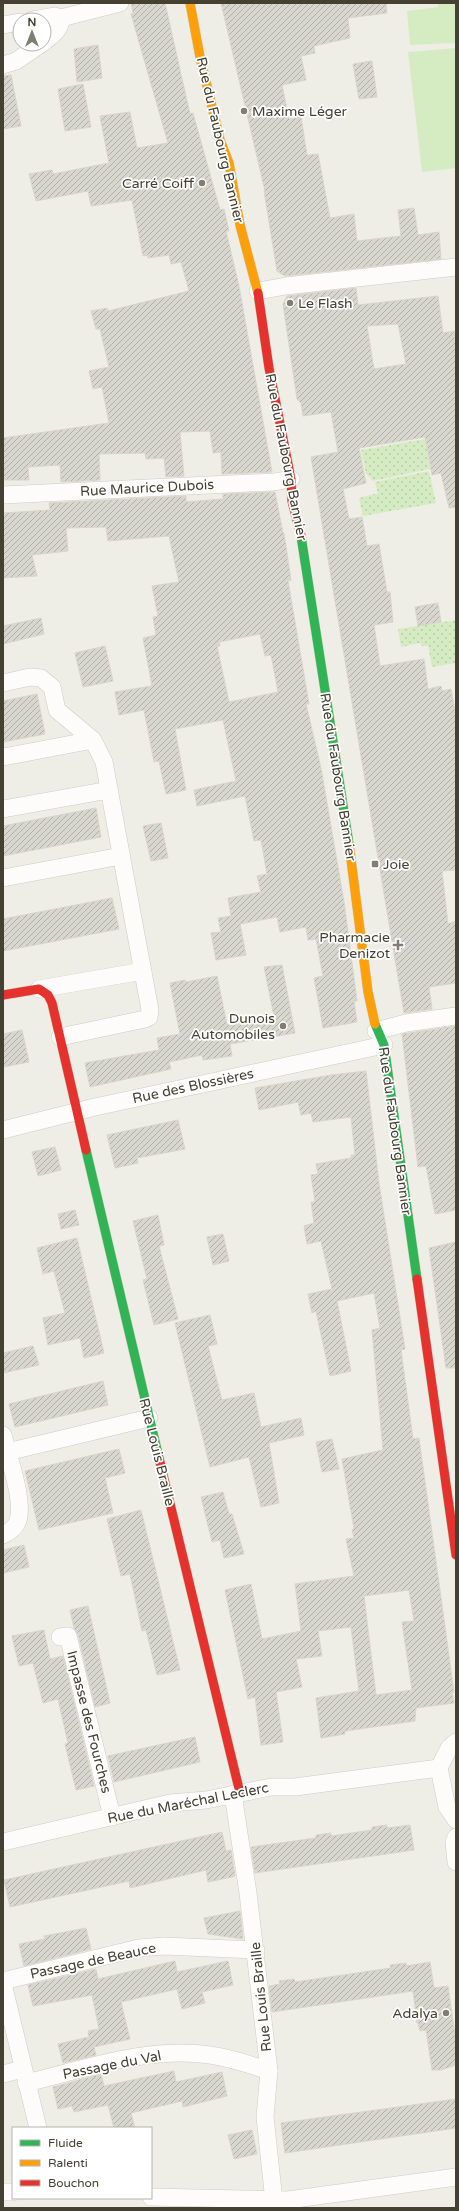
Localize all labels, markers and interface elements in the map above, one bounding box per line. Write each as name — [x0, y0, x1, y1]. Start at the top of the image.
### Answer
north arrow — [12, 12, 52, 52]
text: N — [28, 16, 36, 29]
street label: Rue du Faubourg Bannier — [193, 55, 248, 225]
place label: Maxime Léger — [252, 103, 348, 120]
marker: Maxime Léger — [239, 106, 249, 116]
place label: Carré Coiff — [122, 175, 194, 192]
marker: Carré Coiff — [197, 178, 207, 188]
place label: Le Flash — [298, 295, 353, 312]
marker: Le Flash — [285, 298, 295, 308]
street label: Rue du Faubourg Bannier — [261, 372, 311, 543]
street label: Rue Maurice Dubois — [80, 476, 215, 500]
street label: Rue du Faubourg Bannier — [316, 692, 360, 863]
place label: Joie — [383, 856, 410, 873]
marker: Joie — [370, 859, 380, 869]
place label: Pharmacie Denizot — [319, 929, 391, 962]
marker: Pharmacie Denizot — [393, 940, 403, 950]
place label: Dunois Automobiles — [191, 1010, 275, 1043]
marker: Dunois Automobiles — [278, 1021, 288, 1031]
street label: Rue du Faubourg Bannier — [375, 1046, 415, 1217]
street label: Rue des Blossières — [131, 1065, 255, 1107]
street label: Rue Louis Braille — [135, 1396, 179, 1508]
street label: Impasse des Fourches — [63, 1649, 115, 1795]
street label: Rue du Maréchal Leclerc — [106, 1779, 270, 1827]
street label: Passage de Beauce — [29, 1939, 158, 1983]
street label: Rue Louis Braille — [247, 1941, 275, 2053]
place label: Adalya — [392, 2005, 438, 2022]
marker: Adalya — [441, 2008, 451, 2018]
street label: Passage du Val — [61, 2047, 163, 2083]
legend — [12, 2127, 152, 2199]
text: Fluide — [48, 2136, 83, 2150]
text: Ralenti — [48, 2156, 88, 2170]
text: Bouchon — [48, 2176, 99, 2190]

